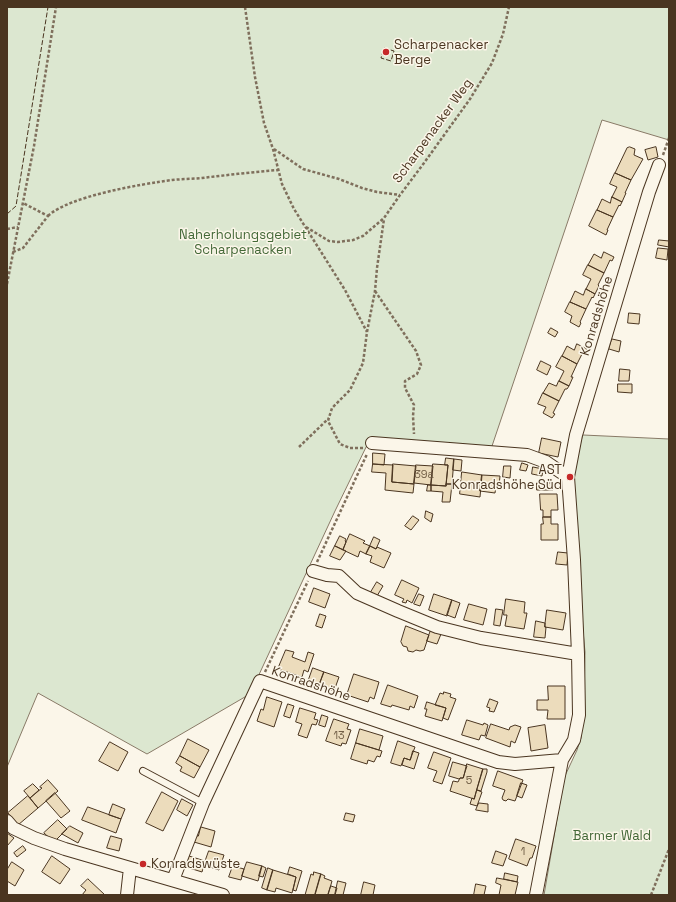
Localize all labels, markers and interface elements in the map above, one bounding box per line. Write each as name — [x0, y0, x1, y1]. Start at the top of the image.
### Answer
place label: Scharpenacker Berge — [394, 37, 488, 68]
marker: Scharpenacker Berge — [381, 47, 391, 57]
street label: Scharpenacker Weg — [390, 76, 476, 186]
park label: Naherholungsgebiet Scharpenacken — [179, 227, 307, 258]
street label: Konradshöhe — [577, 274, 617, 358]
place label: AST Konradshöhe Süd — [452, 462, 562, 493]
house number: 39a — [414, 468, 434, 482]
marker: AST Konradshöhe Süd — [565, 472, 575, 482]
street label: Konradshöhe — [269, 663, 353, 705]
house number: 13 — [333, 729, 345, 743]
house number: 5 — [466, 774, 472, 788]
park label: Barmer Wald — [573, 828, 651, 844]
house number: 1 — [521, 845, 525, 859]
place label: Konradswüste — [151, 856, 240, 872]
marker: Konradswüste — [138, 859, 148, 869]

